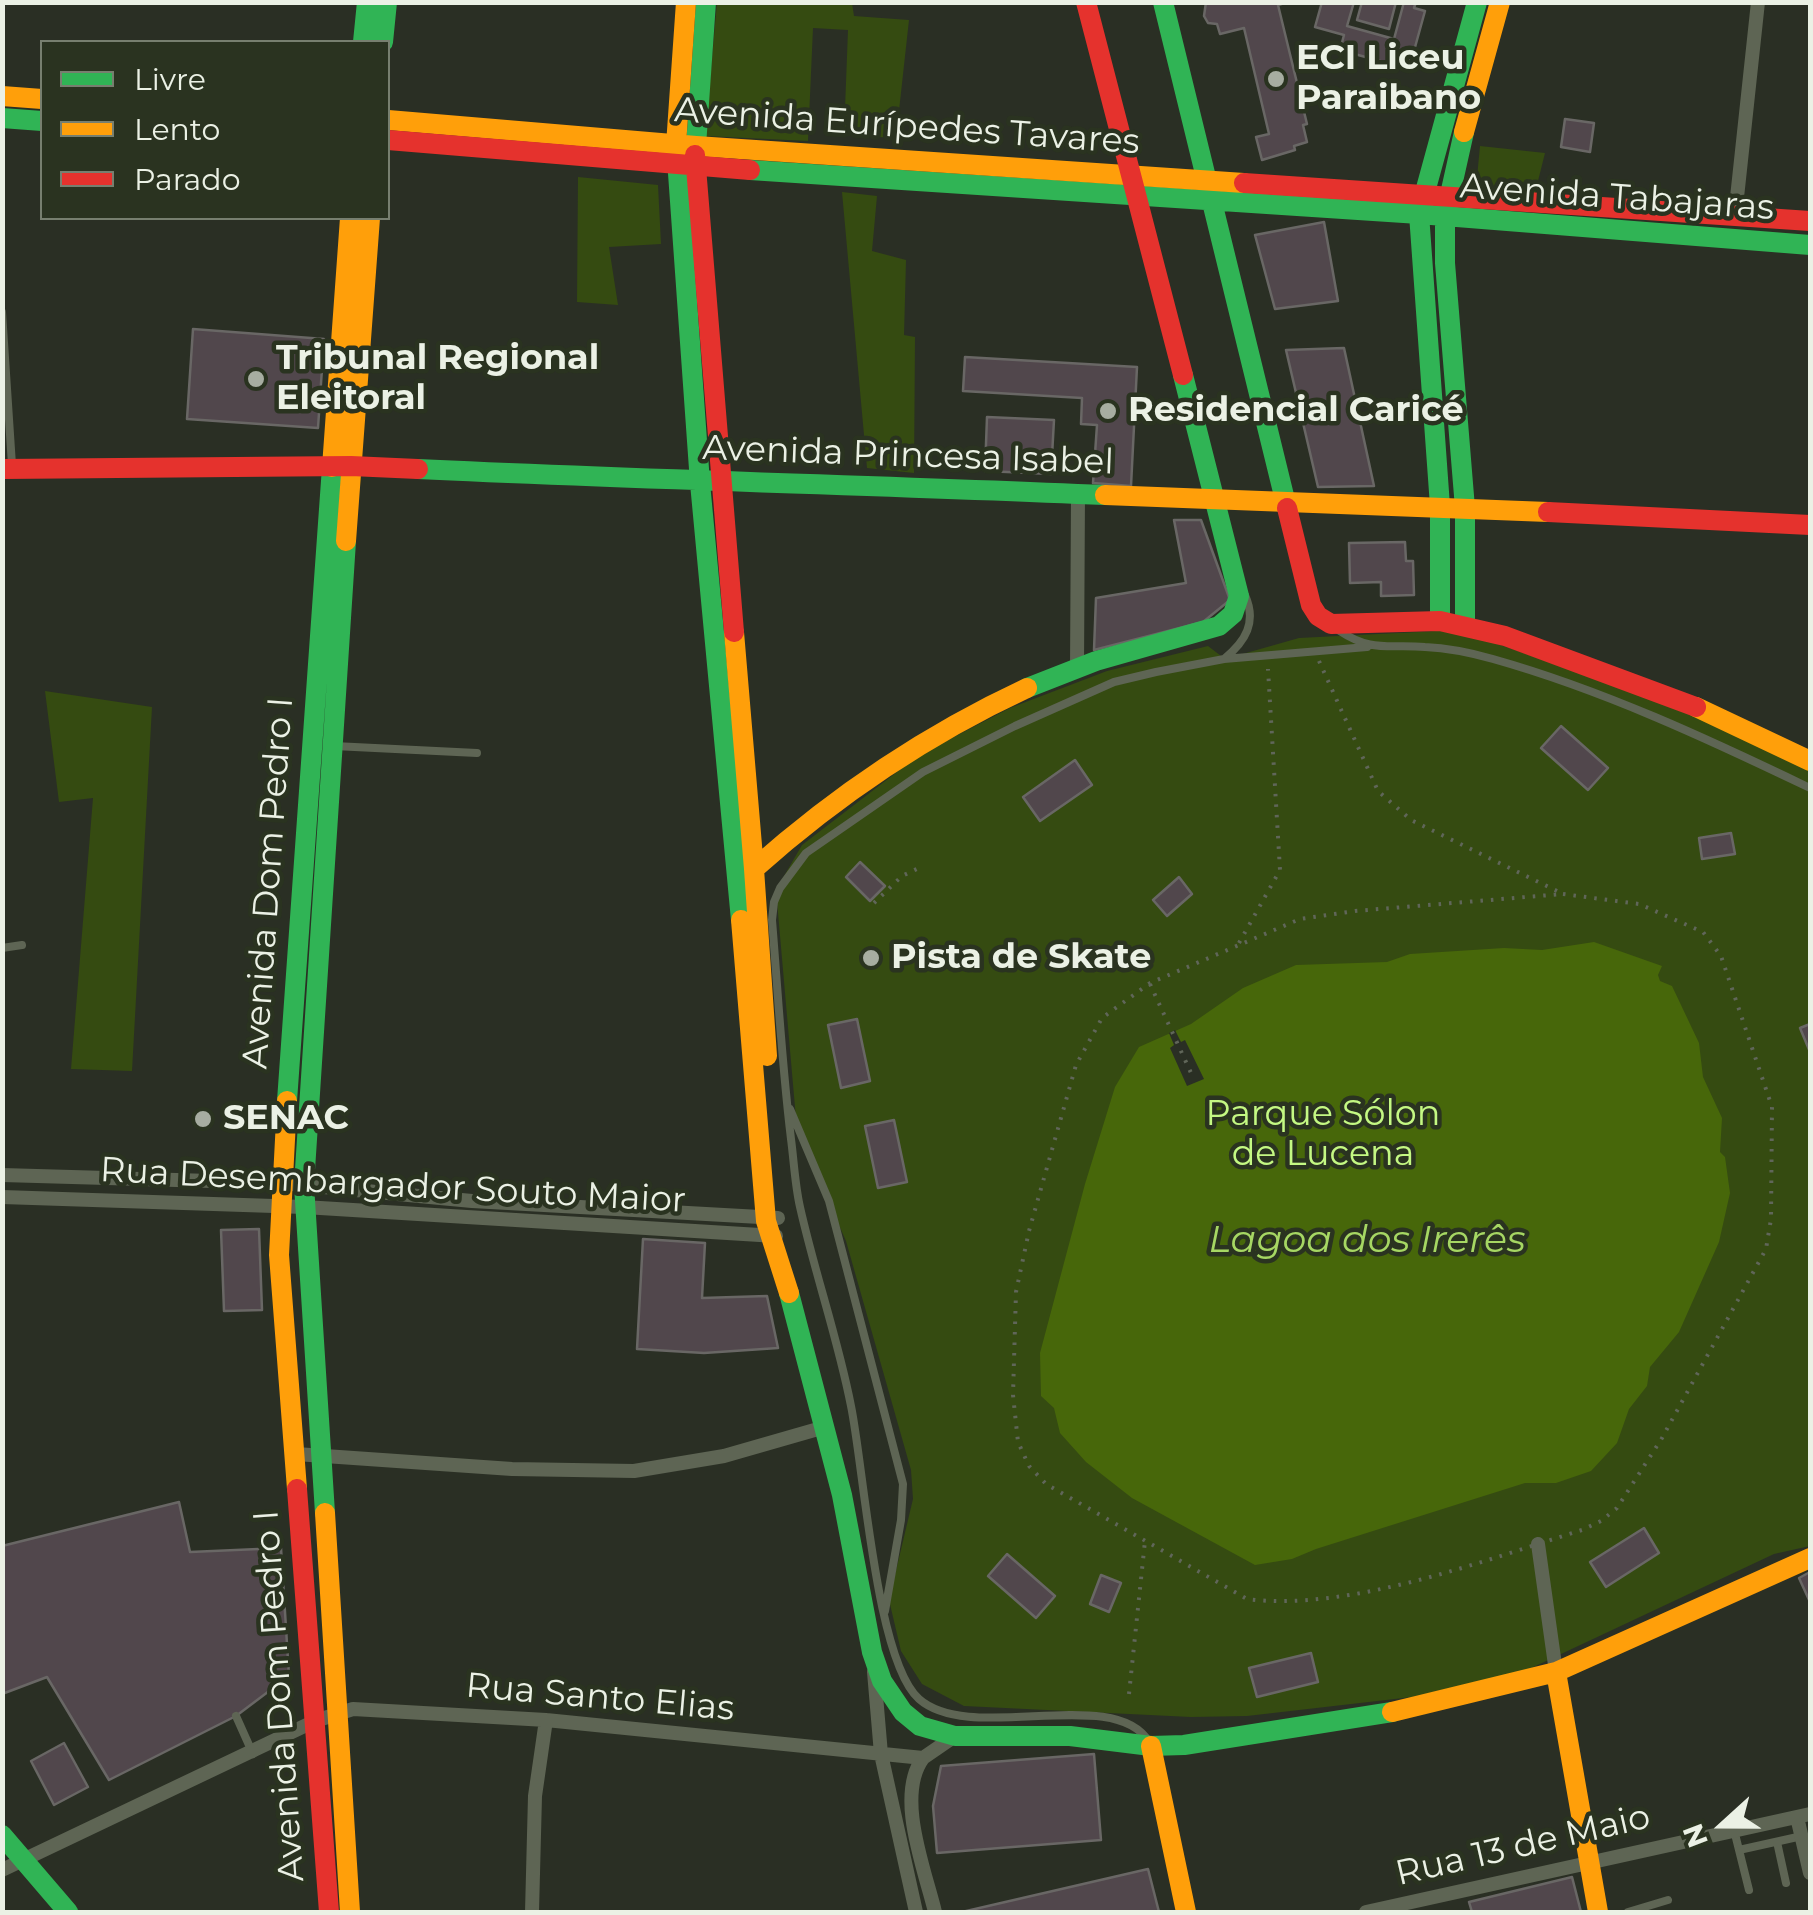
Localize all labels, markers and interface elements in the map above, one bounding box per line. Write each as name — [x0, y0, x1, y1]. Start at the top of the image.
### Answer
place label: ECI Liceu Paraibano — [1296, 38, 1481, 120]
legend — [40, 40, 390, 220]
text: Livre — [134, 61, 206, 98]
marker: ECI Liceu Paraibano — [1265, 68, 1287, 90]
street label: Avenida Eurípedes Tavares — [673, 90, 1141, 164]
text: Lento — [134, 111, 220, 148]
text: Parado — [134, 161, 240, 198]
street label: Avenida Tabajaras — [1458, 166, 1776, 230]
place label: Tribunal Regional Eleitoral — [276, 338, 599, 420]
marker: Tribunal Regional Eleitoral — [245, 368, 267, 390]
place label: Residencial Caricé — [1128, 390, 1464, 432]
marker: Residencial Caricé — [1097, 400, 1119, 422]
street label: Avenida Princesa Isabel — [702, 428, 1114, 484]
street label: Avenida Dom Pedro I — [235, 696, 303, 1070]
place label: Pista de Skate — [891, 937, 1151, 979]
marker: Pista de Skate — [860, 947, 882, 969]
park label: Parque Sólon de Lucena — [1206, 1094, 1440, 1176]
place label: SENAC — [223, 1098, 349, 1140]
marker: SENAC — [192, 1108, 214, 1130]
street label: Rua Desembargador Souto Maior — [99, 1150, 687, 1222]
water label: Lagoa dos Irerês — [1209, 1218, 1525, 1264]
street label: Avenida Dom Pedro I — [246, 1509, 314, 1883]
street label: Rua Santo Elias — [464, 1665, 736, 1731]
north arrow — [1673, 1775, 1773, 1875]
street label: Rua 13 de Maio — [1392, 1796, 1654, 1896]
text: N — [1675, 1819, 1715, 1852]

